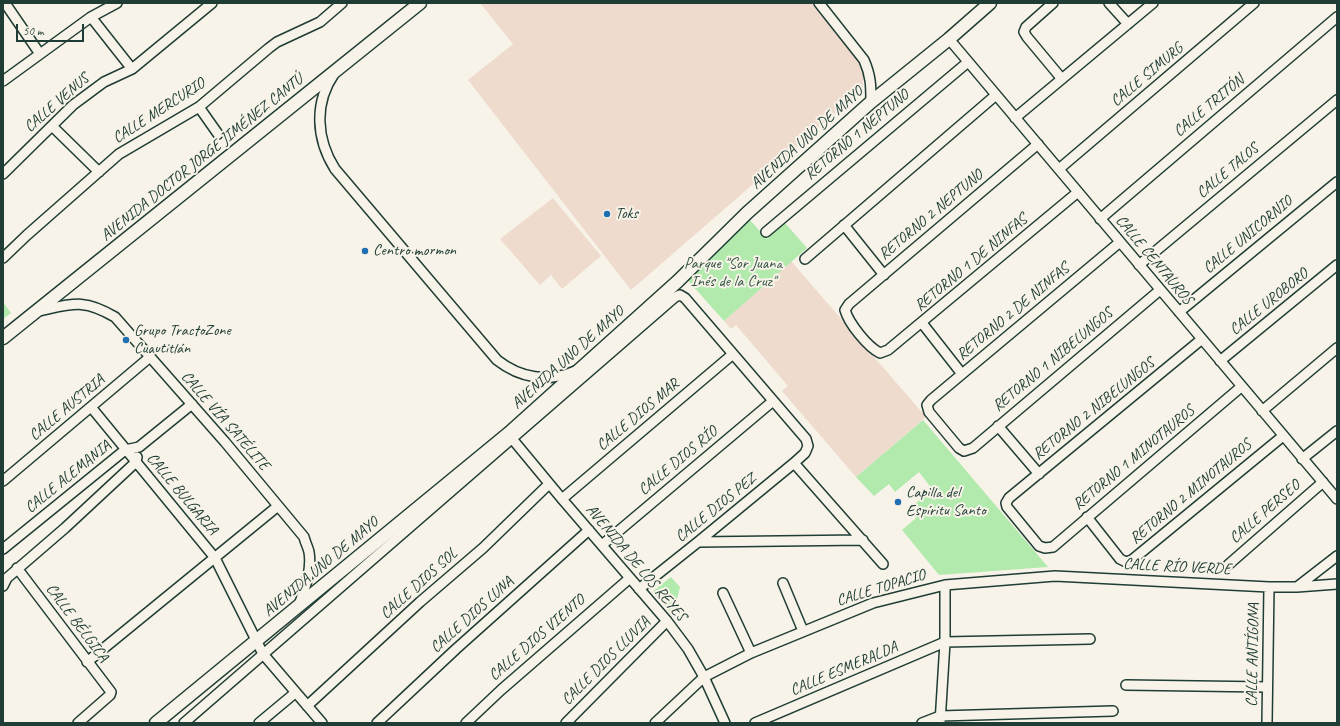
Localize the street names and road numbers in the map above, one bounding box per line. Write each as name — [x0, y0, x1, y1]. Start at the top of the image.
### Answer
street label: CALLE SIMURG — [1107, 39, 1187, 111]
street label: CALLE VENUS — [20, 69, 94, 137]
street label: AVENIDA DOCTOR JORGE JIMÉNEZ CANTÚ — [97, 71, 307, 245]
street label: CALLE TRITÓN — [1170, 71, 1248, 141]
street label: CALLE MERCURIO — [109, 74, 209, 148]
street label: AVENIDA UNO DE MAYO — [747, 82, 867, 194]
street label: RETORNO 1 NEPTUNO — [801, 86, 913, 184]
street label: CALLE TALOS — [1193, 139, 1263, 203]
street label: RETORNO 2 NEPTUNO — [875, 166, 987, 264]
street label: CALLE UNICORNIO — [1199, 192, 1297, 278]
street label: RETORNO 1 DE NINFAS — [911, 210, 1031, 316]
street label: CALLE CENTAUROS — [1111, 211, 1197, 309]
street label: RETORNO 2 DE NINFAS — [953, 259, 1073, 365]
street label: CALLE UROBORO — [1226, 265, 1312, 339]
street label: AVENIDA UNO DE MAYO — [508, 302, 628, 414]
street label: RETORNO 1 NIBELUNGOS — [989, 304, 1117, 416]
street label: RETORNO 2 NIBELUNGOS — [1029, 354, 1159, 464]
street label: CALLE VÍA SATÉLITE — [177, 367, 273, 475]
street label: CALLE AUSTRIA — [25, 371, 109, 445]
street label: CALLE DIOS MAR — [593, 375, 683, 455]
street label: RETORNO 1 MINOTAUROS — [1069, 401, 1199, 515]
street label: CALLE DIOS RÍO — [635, 422, 721, 500]
street label: RETORNO 2 MINOTAUROS — [1126, 435, 1256, 549]
street label: CALLE ALEMANIA — [21, 437, 115, 517]
street label: CALLE BULGARIA — [142, 449, 222, 539]
street label: CALLE DIOS PEZ — [672, 470, 760, 546]
street label: CALLE PERSEO — [1226, 476, 1304, 548]
street label: AVENIDA DE LOS REYES — [581, 501, 691, 625]
street label: AVENIDA UNO DE MAYO — [259, 513, 383, 621]
street label: CALLE DIOS SOL — [377, 544, 461, 624]
street label: CALLE RÍO VERDE — [1123, 555, 1231, 579]
street label: CALLE TOPACIO — [834, 565, 928, 611]
street label: CALLE DIOS LUNA — [426, 573, 518, 657]
street label: CALLE BÉLGICA — [41, 580, 113, 666]
street label: CALLE DIOS VIENTO — [485, 591, 589, 685]
street label: CALLE ANTÍGONA — [1242, 603, 1264, 707]
street label: CALLE DIOS LLUVIA — [558, 613, 654, 709]
street label: CALLE ESMERALDA — [787, 638, 901, 700]

